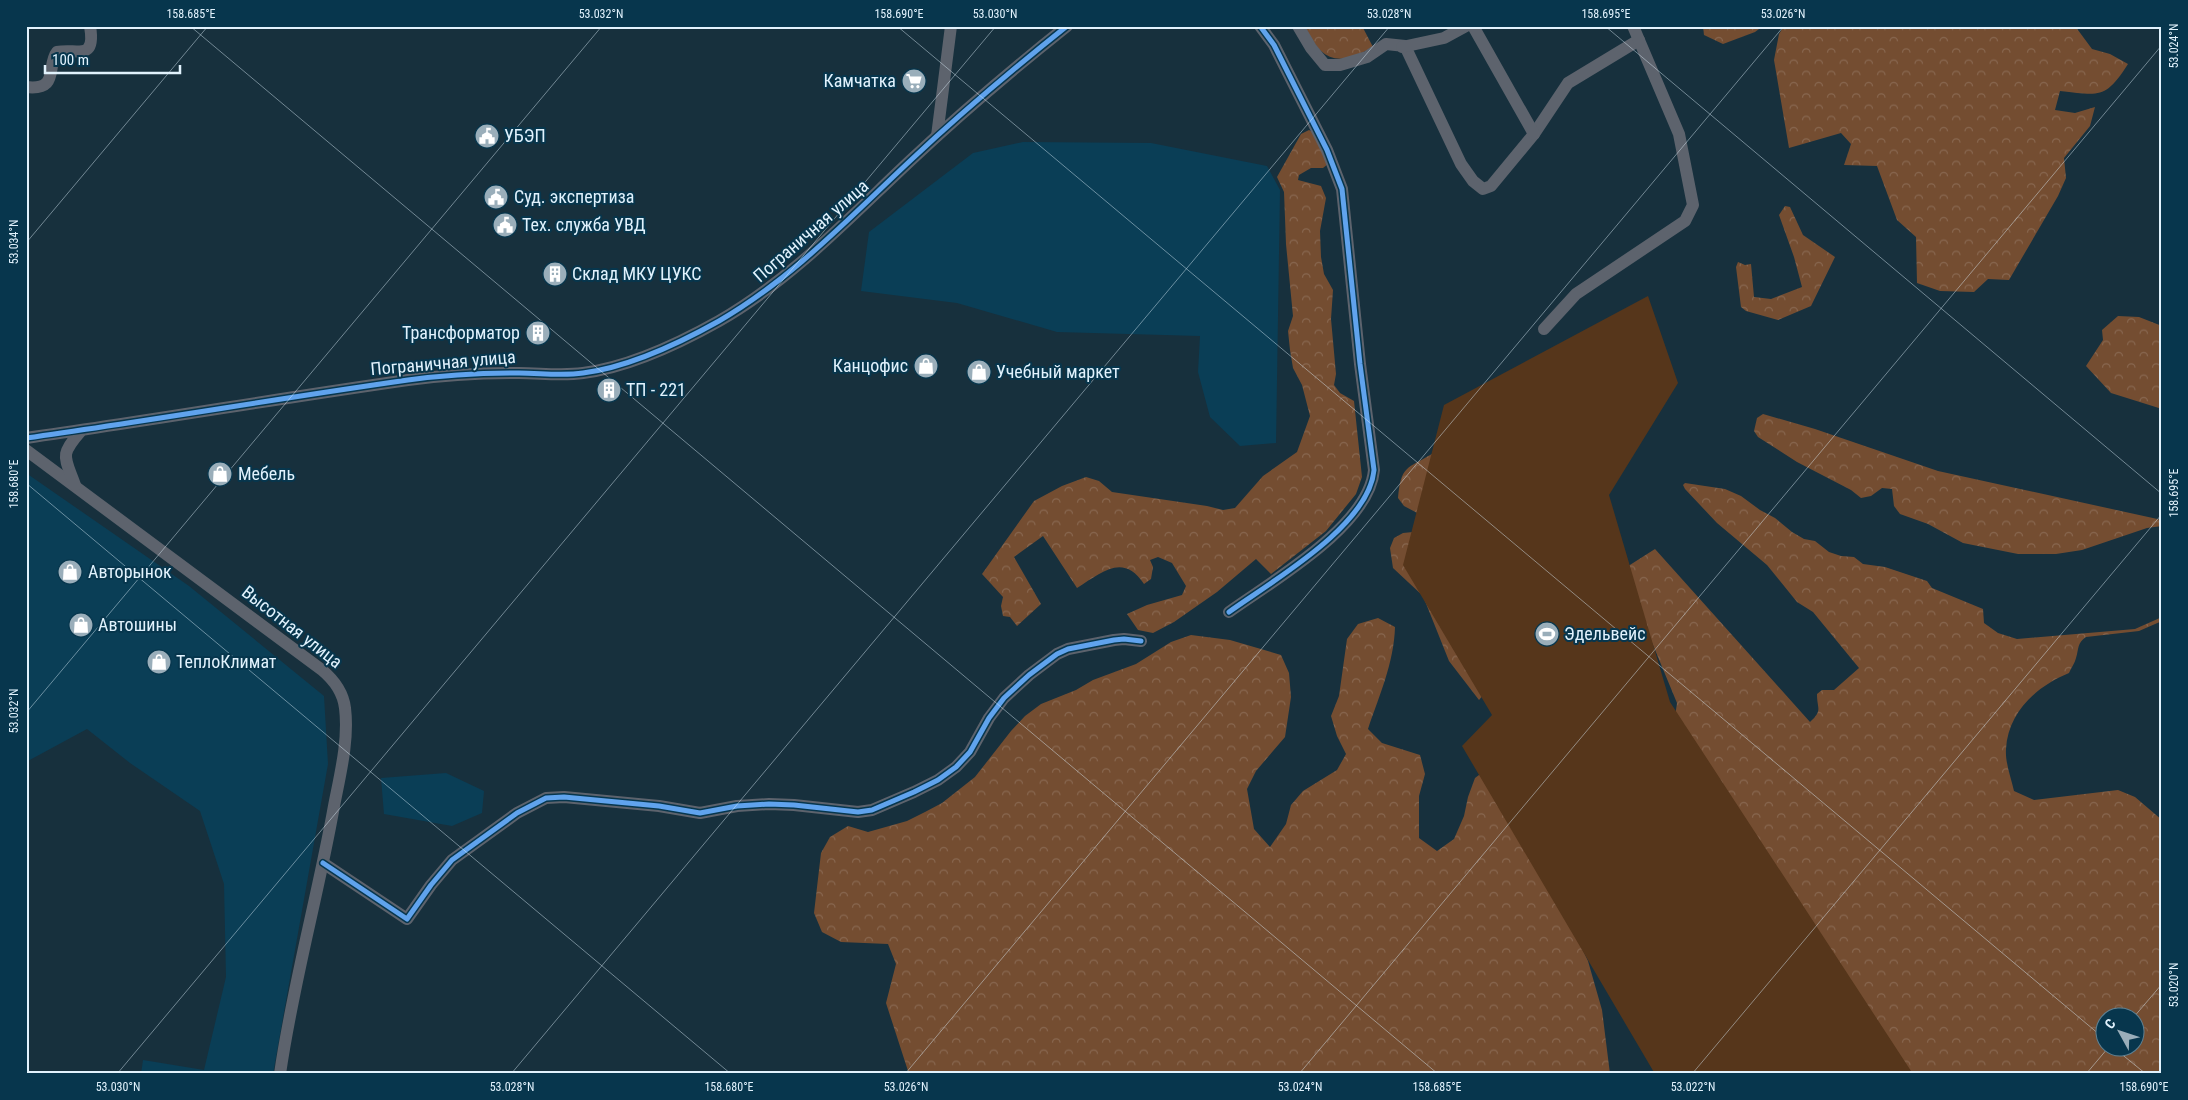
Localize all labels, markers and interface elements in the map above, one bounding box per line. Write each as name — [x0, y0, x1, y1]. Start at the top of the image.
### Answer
text: 158.685°E — [166, 7, 216, 21]
text: 53.032°N — [579, 7, 623, 21]
text: 158.690°E — [874, 7, 924, 21]
text: 53.030°N — [973, 7, 1017, 21]
text: 53.028°N — [1367, 7, 1411, 21]
text: 158.695°E — [1581, 7, 1631, 21]
text: 53.026°N — [1761, 7, 1805, 21]
text: 53.024°N — [2167, 24, 2181, 68]
scale bar — [45, 42, 180, 74]
text: 100 m — [52, 51, 89, 69]
supermarket icon: Камчатка — [901, 68, 927, 94]
place label: Камчатка — [824, 70, 896, 91]
public building icon: УБЭП — [474, 123, 500, 149]
place label: УБЭП — [504, 125, 546, 146]
street label: Пограничная улица — [749, 175, 872, 286]
public building icon: Суд. экспертиза — [483, 184, 509, 210]
place label: Суд. экспертиза — [514, 186, 634, 207]
public building icon: Тех. служба УВД — [492, 212, 518, 238]
place label: Тех. служба УВД — [522, 214, 646, 235]
text: 53.034°N — [7, 220, 21, 264]
building icon: Склад МКУ ЦУКС — [542, 261, 568, 287]
place label: Склад МКУ ЦУКС — [572, 263, 702, 284]
building icon: Трансформатор — [525, 320, 551, 346]
place label: Трансформатор — [402, 322, 520, 343]
street label: Пограничная улица — [370, 346, 516, 379]
shop icon: Канцофис — [913, 353, 939, 379]
place label: Канцофис — [833, 355, 908, 376]
shop icon: Учебный маркет — [966, 359, 992, 385]
place label: Учебный маркет — [996, 361, 1120, 382]
building icon: ТП - 221 — [596, 377, 622, 403]
place label: ТП - 221 — [626, 379, 686, 400]
text: 158.680°E — [7, 459, 21, 509]
shop icon: Мебель — [207, 461, 233, 487]
place label: Мебель — [238, 463, 295, 484]
text: 158.695°E — [2167, 468, 2181, 518]
shop icon: Авторынок — [57, 559, 83, 585]
place label: Авторынок — [88, 561, 172, 582]
street label: Высотная улица — [238, 581, 346, 672]
shop icon: Автошины — [68, 612, 94, 638]
place label: Автошины — [98, 614, 177, 635]
sports icon: Эдельвейс — [1534, 621, 1560, 647]
place label: Эдельвейс — [1564, 623, 1646, 644]
shop icon: ТеплоКлимат — [146, 649, 172, 675]
place label: ТеплоКлимат — [176, 651, 277, 672]
text: 53.032°N — [7, 689, 21, 733]
text: 53.020°N — [2167, 963, 2181, 1007]
north arrow — [2096, 1008, 2146, 1058]
text: С — [2101, 1015, 2119, 1032]
text: 53.030°N — [96, 1080, 140, 1094]
text: 53.028°N — [490, 1080, 534, 1094]
text: 158.680°E — [704, 1080, 754, 1094]
text: 53.026°N — [884, 1080, 928, 1094]
text: 53.024°N — [1278, 1080, 1322, 1094]
text: 158.685°E — [1412, 1080, 1462, 1094]
text: 53.022°N — [1671, 1080, 1715, 1094]
text: 158.690°E — [2119, 1080, 2169, 1094]

